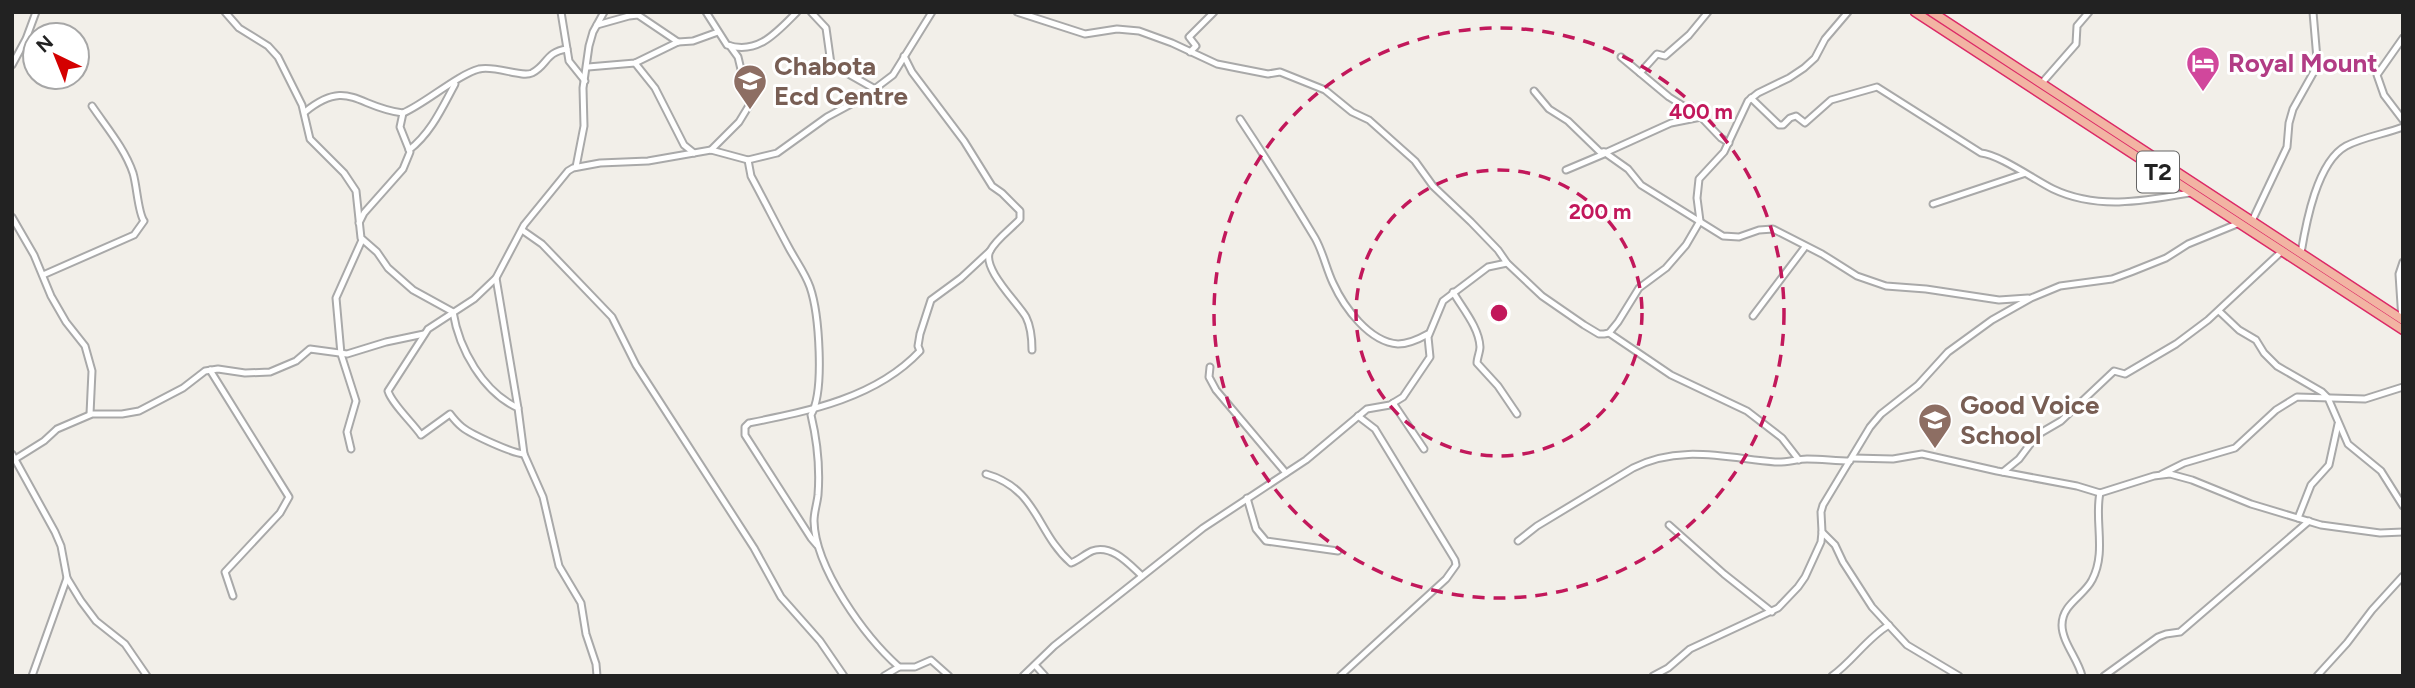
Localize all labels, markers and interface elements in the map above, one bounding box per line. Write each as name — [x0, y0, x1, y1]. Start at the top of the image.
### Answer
north arrow — [21, 21, 91, 91]
text: N — [32, 31, 58, 57]
hotel icon: Royal Mount — [2184, 44, 2222, 93]
place label: Royal Mount — [2228, 47, 2378, 79]
place label: Chabota Ecd Centre — [774, 50, 908, 112]
school or university icon: Chabota Ecd Centre — [731, 62, 769, 111]
text: 400 m — [1669, 99, 1733, 124]
road number: T2 — [2137, 152, 2179, 192]
text: 200 m — [1569, 199, 1631, 224]
centre of rings — [1487, 301, 1511, 325]
place label: Good Voice School — [1960, 389, 2099, 451]
school or university icon: Good Voice School — [1916, 401, 1954, 450]

